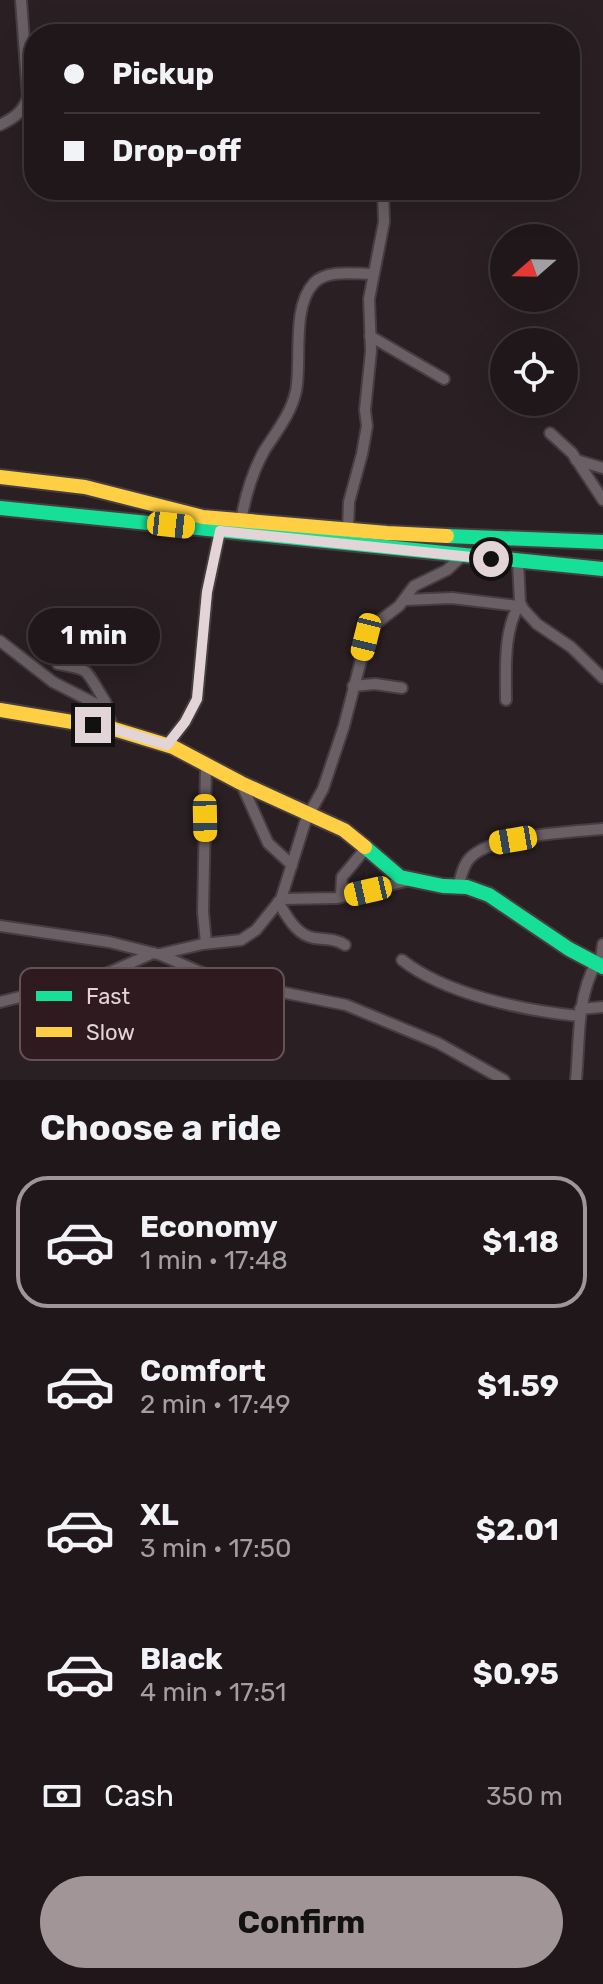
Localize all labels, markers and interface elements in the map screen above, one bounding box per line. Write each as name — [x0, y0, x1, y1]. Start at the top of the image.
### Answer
text: Pickup — [112, 56, 214, 92]
text: Drop-off — [112, 133, 241, 169]
north arrow — [490, 224, 578, 312]
map controls — [490, 224, 578, 416]
button: locate — [490, 328, 578, 416]
car — [146, 511, 196, 539]
route start — [473, 541, 509, 577]
callout: 1 min — [27, 609, 159, 665]
car — [349, 611, 383, 663]
text: 1 min — [61, 620, 127, 651]
route end — [75, 707, 111, 743]
car — [193, 794, 217, 842]
car — [487, 824, 539, 856]
car — [342, 874, 394, 908]
legend — [20, 968, 284, 1060]
text: Fast — [86, 983, 131, 1010]
text: Slow — [86, 1019, 135, 1046]
text: Choose a ride — [40, 1106, 281, 1149]
icon: car — [44, 1206, 116, 1278]
text: Economy — [140, 1209, 278, 1245]
text: $1.18 — [482, 1224, 559, 1260]
text: 1 min · 17:48 — [140, 1245, 288, 1276]
icon: car — [44, 1350, 116, 1422]
text: Comfort — [140, 1353, 266, 1389]
text: $1.59 — [477, 1368, 559, 1404]
text: 2 min · 17:49 — [140, 1389, 291, 1420]
icon: car — [44, 1494, 116, 1566]
text: XL — [140, 1497, 179, 1533]
text: $2.01 — [476, 1512, 559, 1548]
text: 3 min · 17:50 — [140, 1533, 292, 1564]
icon: car — [44, 1638, 116, 1710]
text: Black — [140, 1641, 223, 1677]
text: $0.95 — [473, 1656, 559, 1692]
text: 4 min · 17:51 — [140, 1677, 286, 1708]
icon: cash — [40, 1774, 84, 1818]
text: Cash — [104, 1778, 174, 1814]
text: 350 m — [486, 1781, 563, 1812]
button: Confirm — [40, 1876, 563, 1968]

